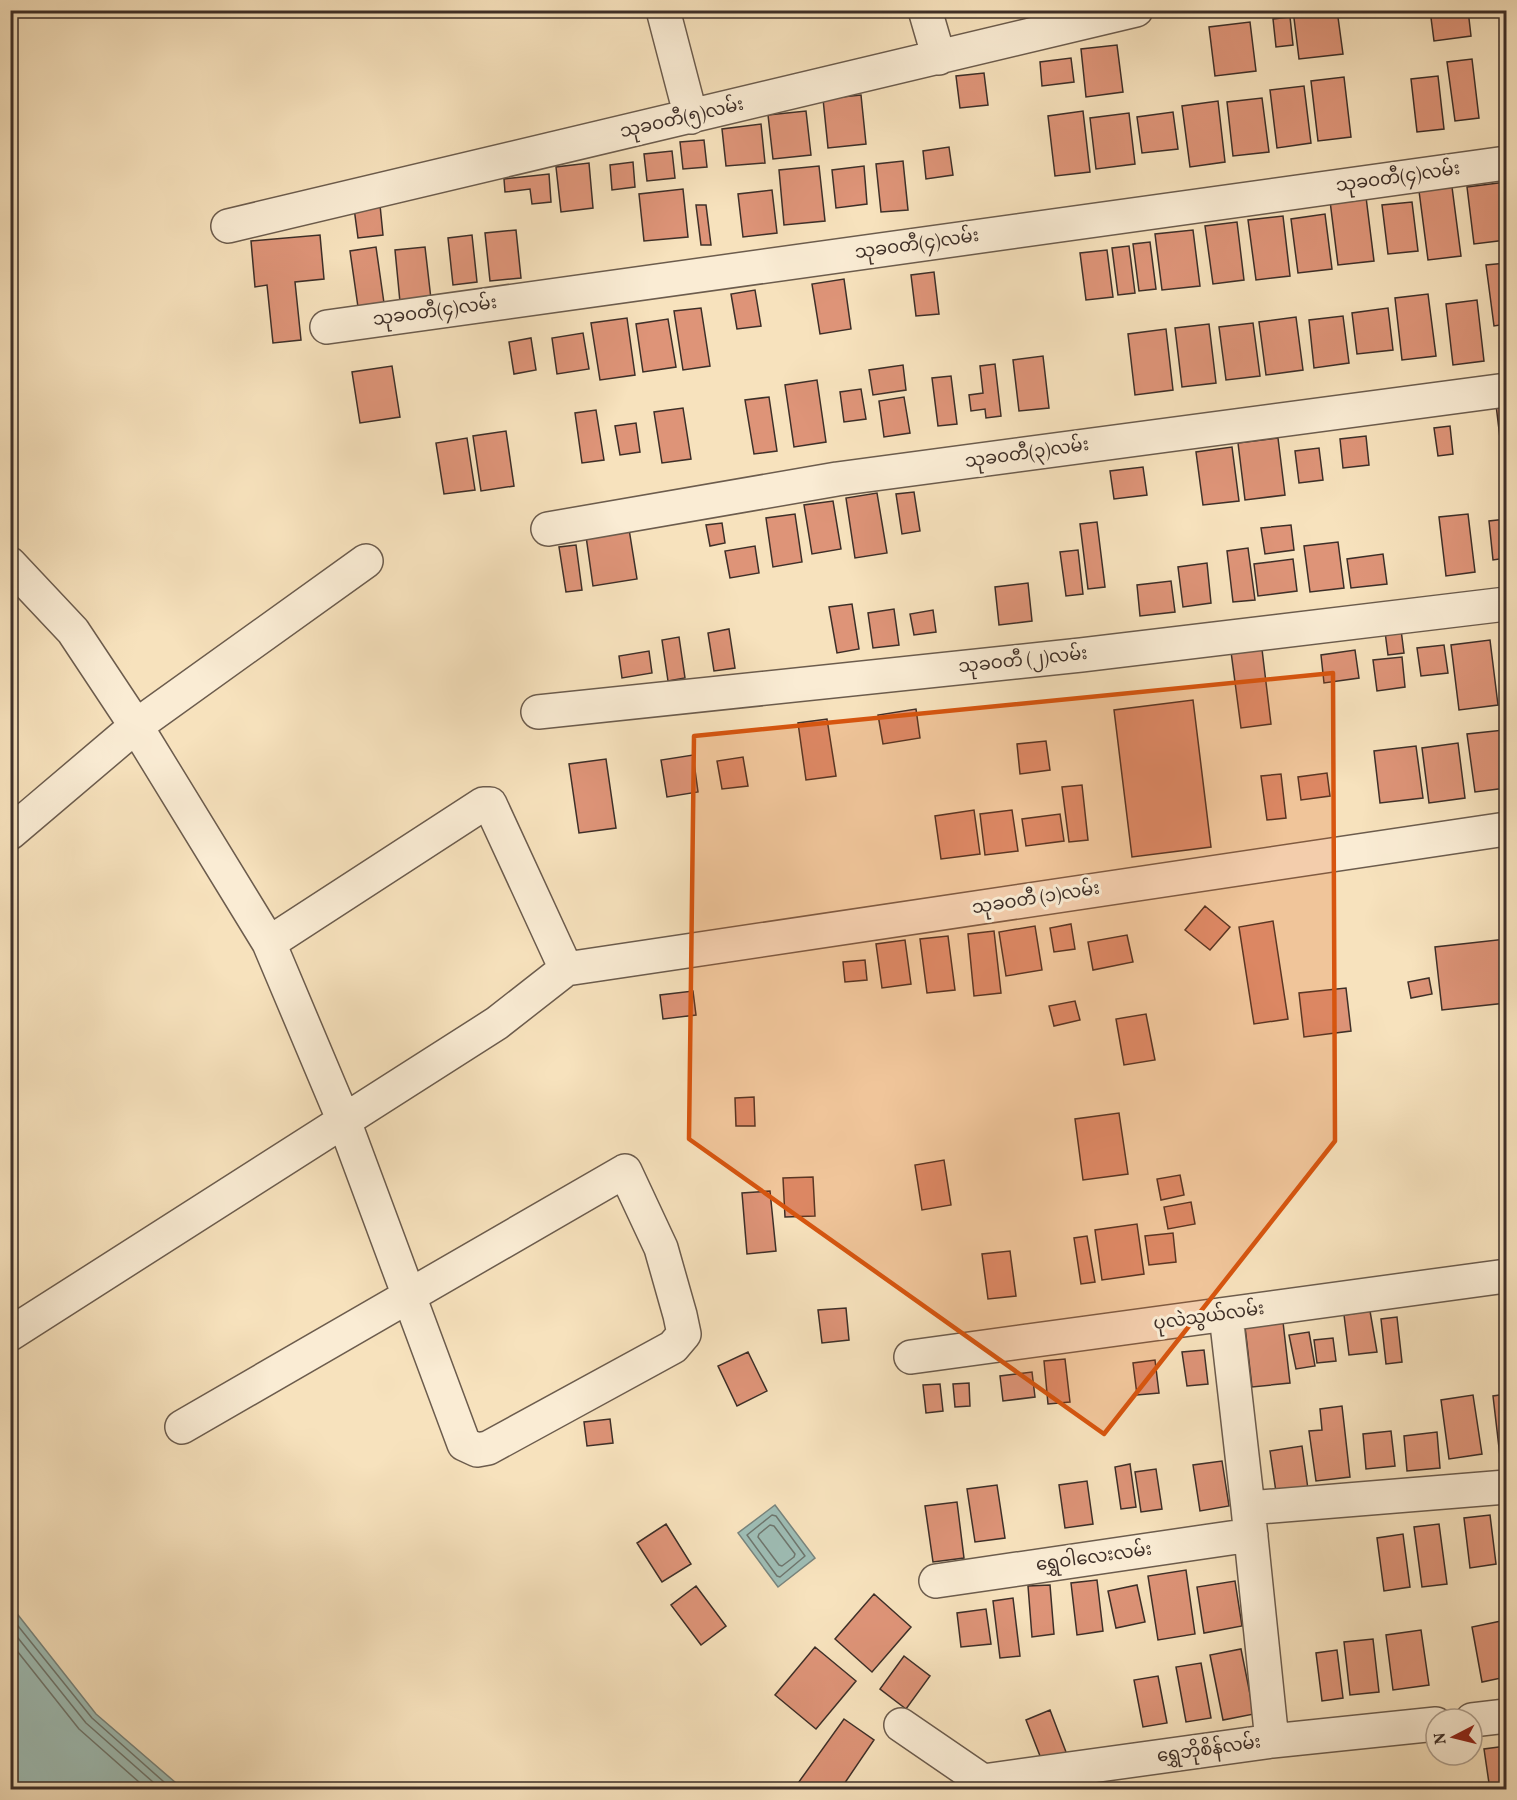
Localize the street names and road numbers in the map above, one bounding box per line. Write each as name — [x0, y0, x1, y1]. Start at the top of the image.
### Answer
street label: သုခဝတီ(၅)လမ်း — [617, 90, 746, 146]
street label: သုခဝတီ(၄)လမ်း — [1334, 154, 1462, 200]
street label: သုခဝတီ(၄)လမ်း — [853, 221, 981, 267]
street label: သုခဝတီ(၄)လမ်း — [371, 288, 499, 334]
street label: သုခဝတီ(၃)လမ်း — [963, 430, 1091, 476]
street label: သုခဝတီ (၂)လမ်း — [957, 639, 1089, 681]
street label: သုခဝတီ (၁)လမ်း — [970, 874, 1102, 922]
street label: ပုလဲသွယ်လမ်း — [1152, 1295, 1266, 1338]
street label: ရွှေဝါလေးလမ်း — [1034, 1536, 1154, 1579]
street label: ရွှေဘိုစိန်လမ်း — [1155, 1727, 1263, 1771]

